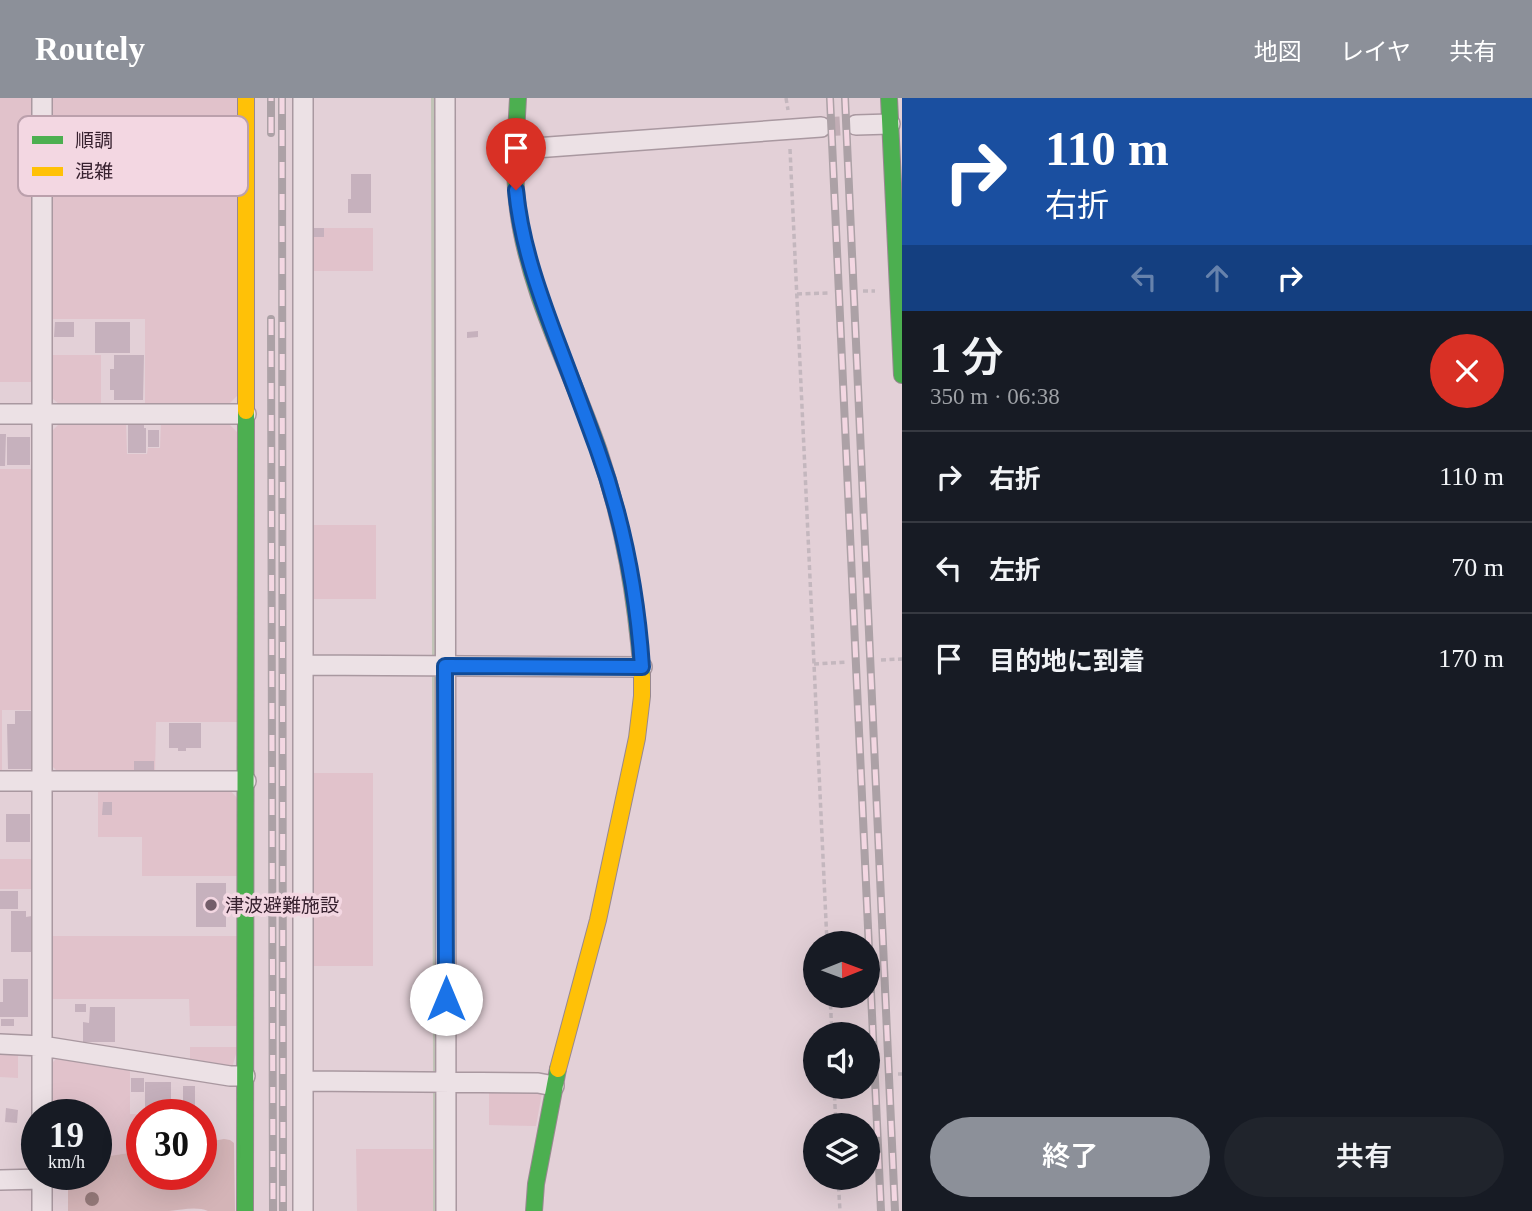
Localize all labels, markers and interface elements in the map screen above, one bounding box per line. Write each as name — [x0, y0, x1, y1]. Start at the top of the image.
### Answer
text: Routely — [35, 31, 145, 67]
text: 地図 — [1254, 39, 1302, 65]
text: レイヤ — [1340, 39, 1411, 65]
text: 共有 — [1449, 39, 1497, 65]
legend — [18, 116, 248, 196]
pin — [486, 118, 546, 190]
text: 110 m — [1045, 121, 1169, 176]
icon: right — [930, 126, 1021, 217]
icon: arrive — [497, 129, 535, 167]
text: 順調 — [75, 130, 113, 151]
text: 混雑 — [75, 161, 113, 182]
text: 右折 — [1045, 187, 1109, 223]
icon: left — [1125, 259, 1163, 297]
icon: ahead — [1198, 259, 1236, 297]
icon: right — [1271, 259, 1309, 297]
button: close — [1430, 334, 1504, 408]
text: 1 分 — [930, 335, 1004, 381]
text: 350 m · 06:38 — [930, 384, 1060, 409]
icon: right — [930, 458, 968, 496]
text: 110 m — [1439, 462, 1504, 491]
text: 右折 — [989, 465, 1041, 494]
icon: left — [930, 549, 968, 587]
text: 70 m — [1451, 553, 1504, 582]
text: 左折 — [989, 556, 1041, 585]
icon: arrive — [930, 640, 968, 678]
text: 170 m — [1438, 644, 1504, 673]
text: 目的地に到着 — [989, 647, 1145, 676]
place label: 津波避難施設 — [225, 895, 339, 916]
marker: 津波避難施設 — [203, 897, 219, 913]
north arrow — [803, 931, 880, 1008]
map controls — [803, 931, 880, 1190]
position arrow — [409, 962, 483, 1036]
button: sound — [803, 1022, 880, 1099]
speed limit sign: 30 — [126, 1099, 217, 1190]
button: layers — [803, 1113, 880, 1190]
text: 19 — [49, 1116, 84, 1155]
button: 終了 — [930, 1117, 1210, 1197]
button: 共有 — [1224, 1117, 1504, 1197]
text: km/h — [48, 1152, 85, 1172]

